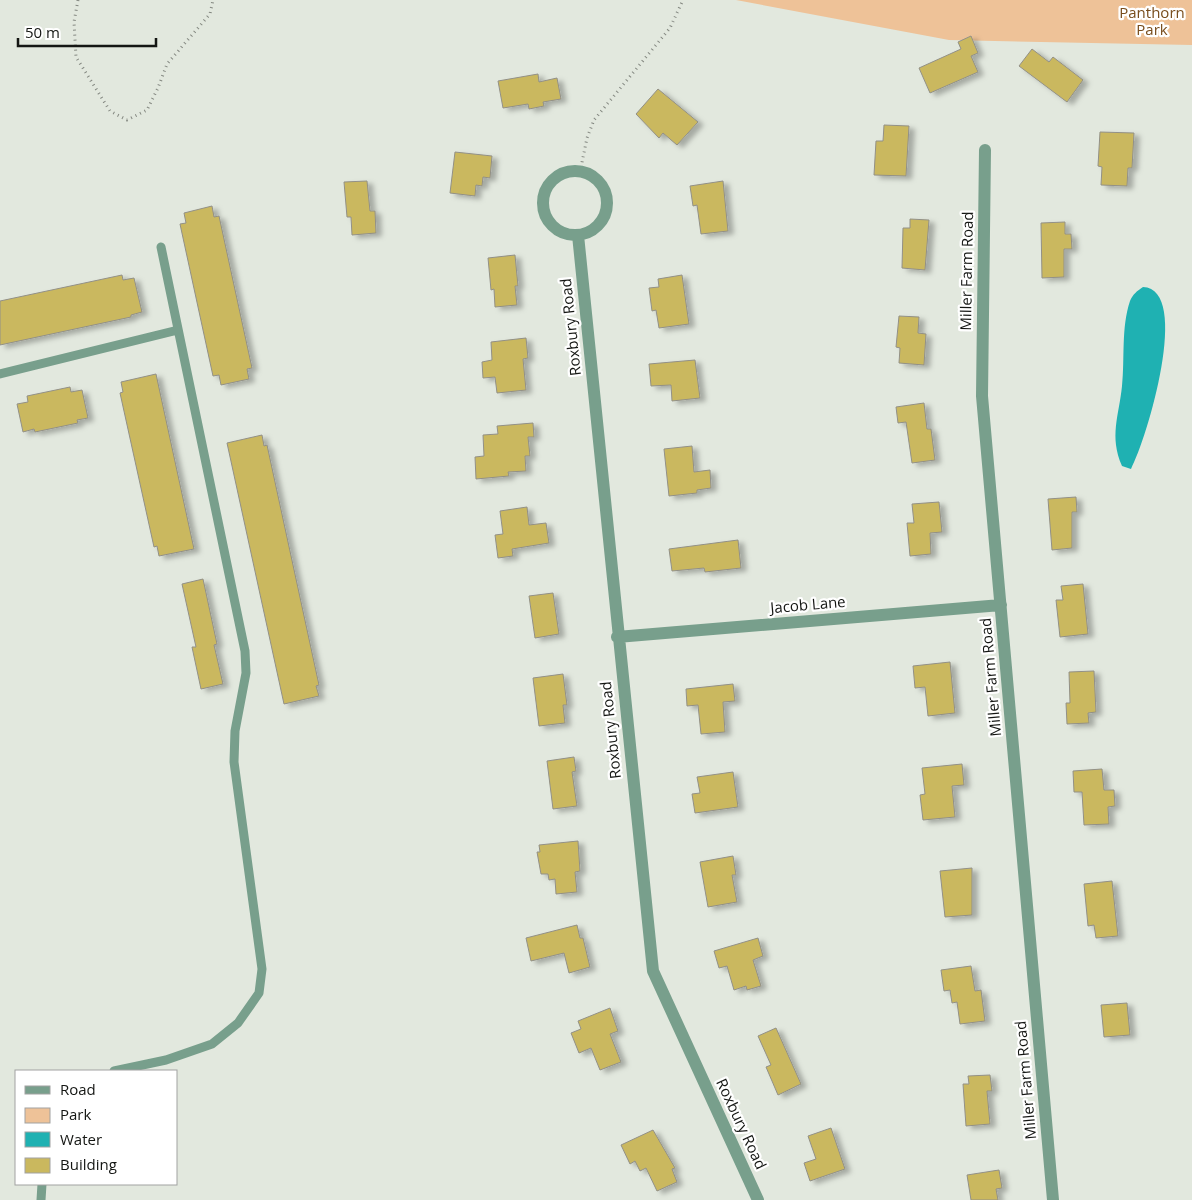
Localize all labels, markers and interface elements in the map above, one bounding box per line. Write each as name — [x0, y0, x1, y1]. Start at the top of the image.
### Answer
park label: Panthorn Park — [1119, 2, 1185, 39]
scale bar — [18, 15, 155, 47]
text: 50 m — [25, 22, 60, 42]
street label: Miller Farm Road — [955, 211, 977, 331]
street label: Roxbury Road — [555, 277, 585, 377]
street label: Jacob Lane — [767, 591, 846, 617]
street label: Miller Farm Road — [975, 617, 1005, 737]
street label: Roxbury Road — [595, 680, 625, 780]
street label: Miller Farm Road — [1010, 1020, 1040, 1140]
legend — [15, 1070, 178, 1185]
street label: Roxbury Road — [712, 1075, 772, 1172]
text: Road — [60, 1079, 96, 1099]
text: Park — [60, 1104, 91, 1124]
text: Water — [60, 1129, 102, 1149]
text: Building — [60, 1154, 117, 1174]

